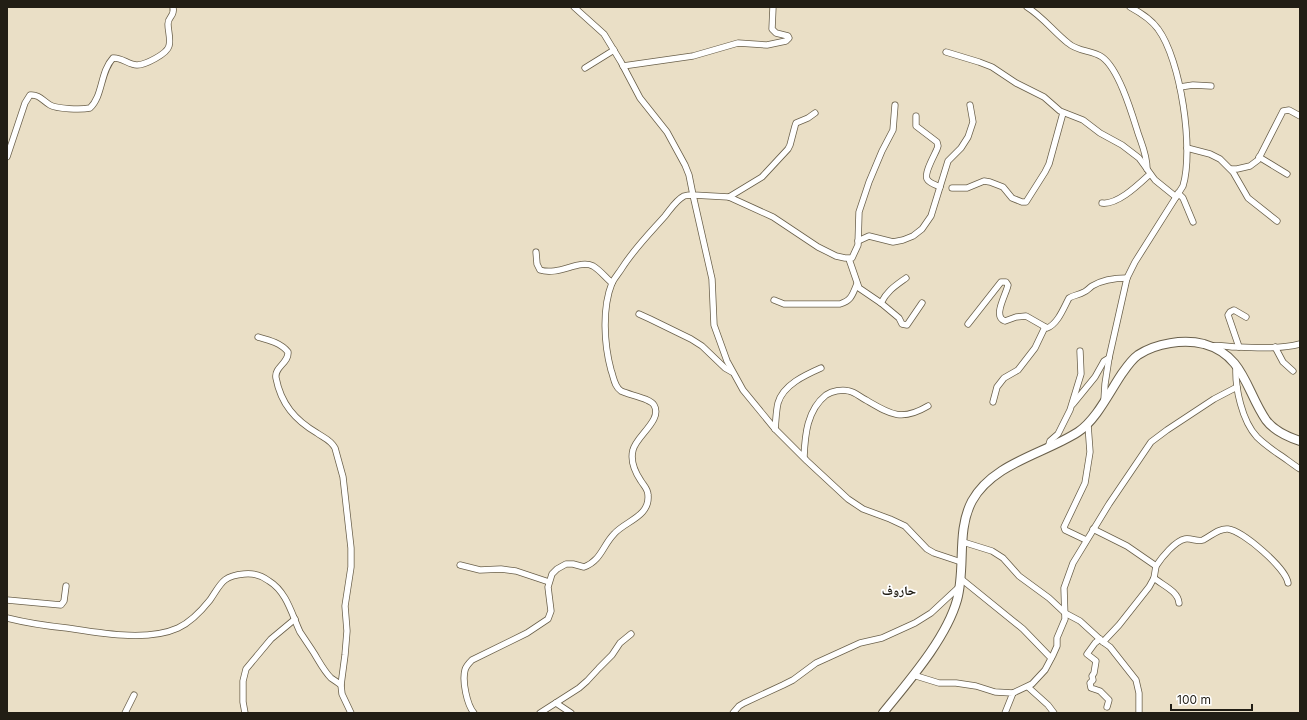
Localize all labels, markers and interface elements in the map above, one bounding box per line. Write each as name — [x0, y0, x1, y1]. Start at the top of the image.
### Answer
district label: حاروف — [882, 582, 916, 598]
scale bar — [1171, 686, 1252, 712]
text: 100 m — [1177, 692, 1211, 707]

